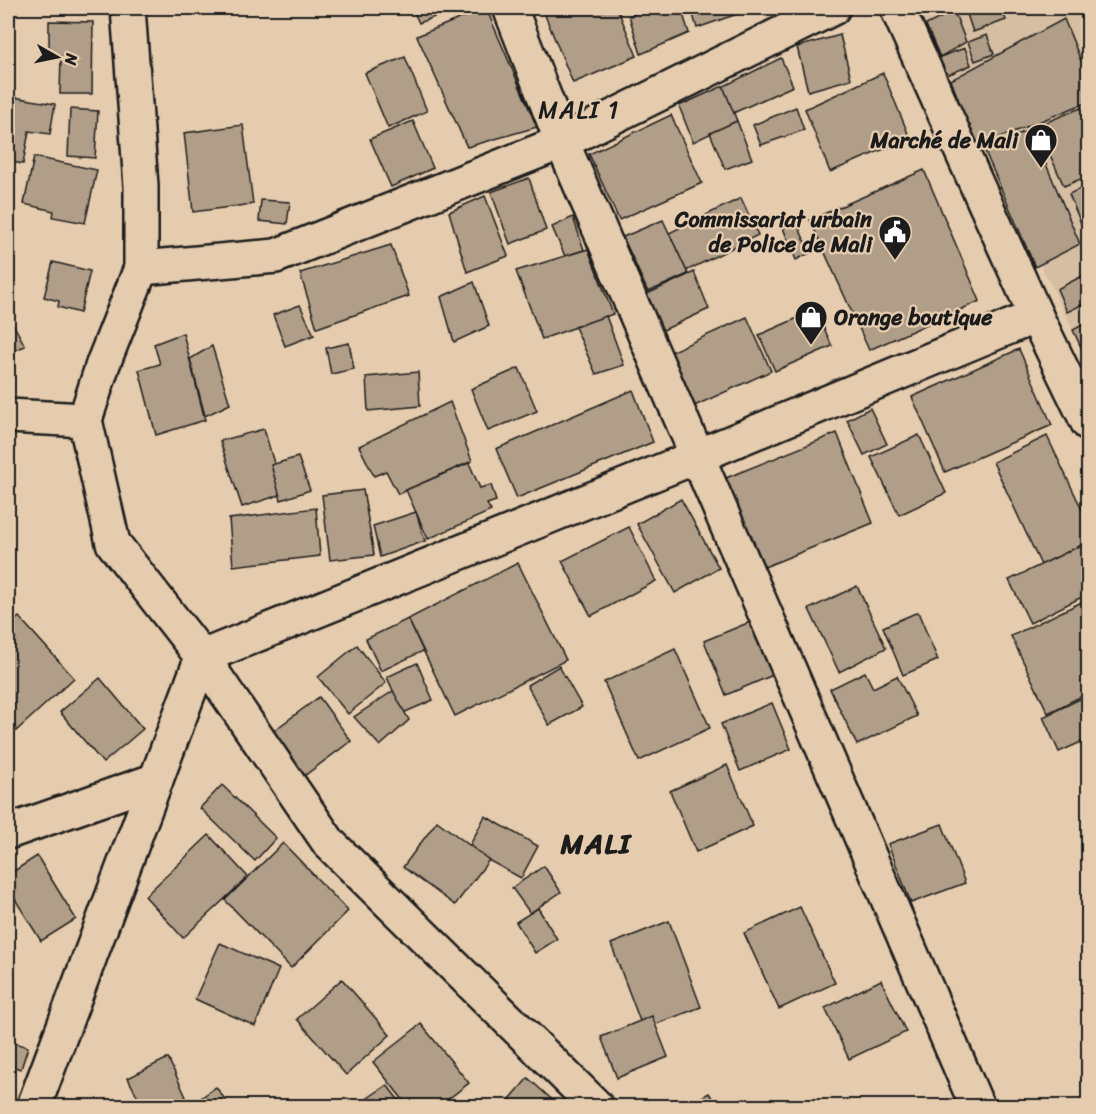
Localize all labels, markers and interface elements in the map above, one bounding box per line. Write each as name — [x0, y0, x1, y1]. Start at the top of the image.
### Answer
north arrow — [27, 27, 87, 87]
text: N — [56, 51, 87, 68]
district label: MALI 1 — [538, 89, 620, 131]
place label: Marché de Mali — [869, 121, 1019, 160]
shop icon: Marché de Mali — [1023, 122, 1059, 169]
place label: Commissariat urbain de Police de Mali — [674, 200, 874, 264]
public building icon: Commissariat urbain de Police de Mali — [877, 214, 913, 261]
place label: Orange boutique — [834, 298, 993, 337]
shop icon: Orange boutique — [793, 299, 829, 346]
district label: MALI — [559, 819, 632, 868]

